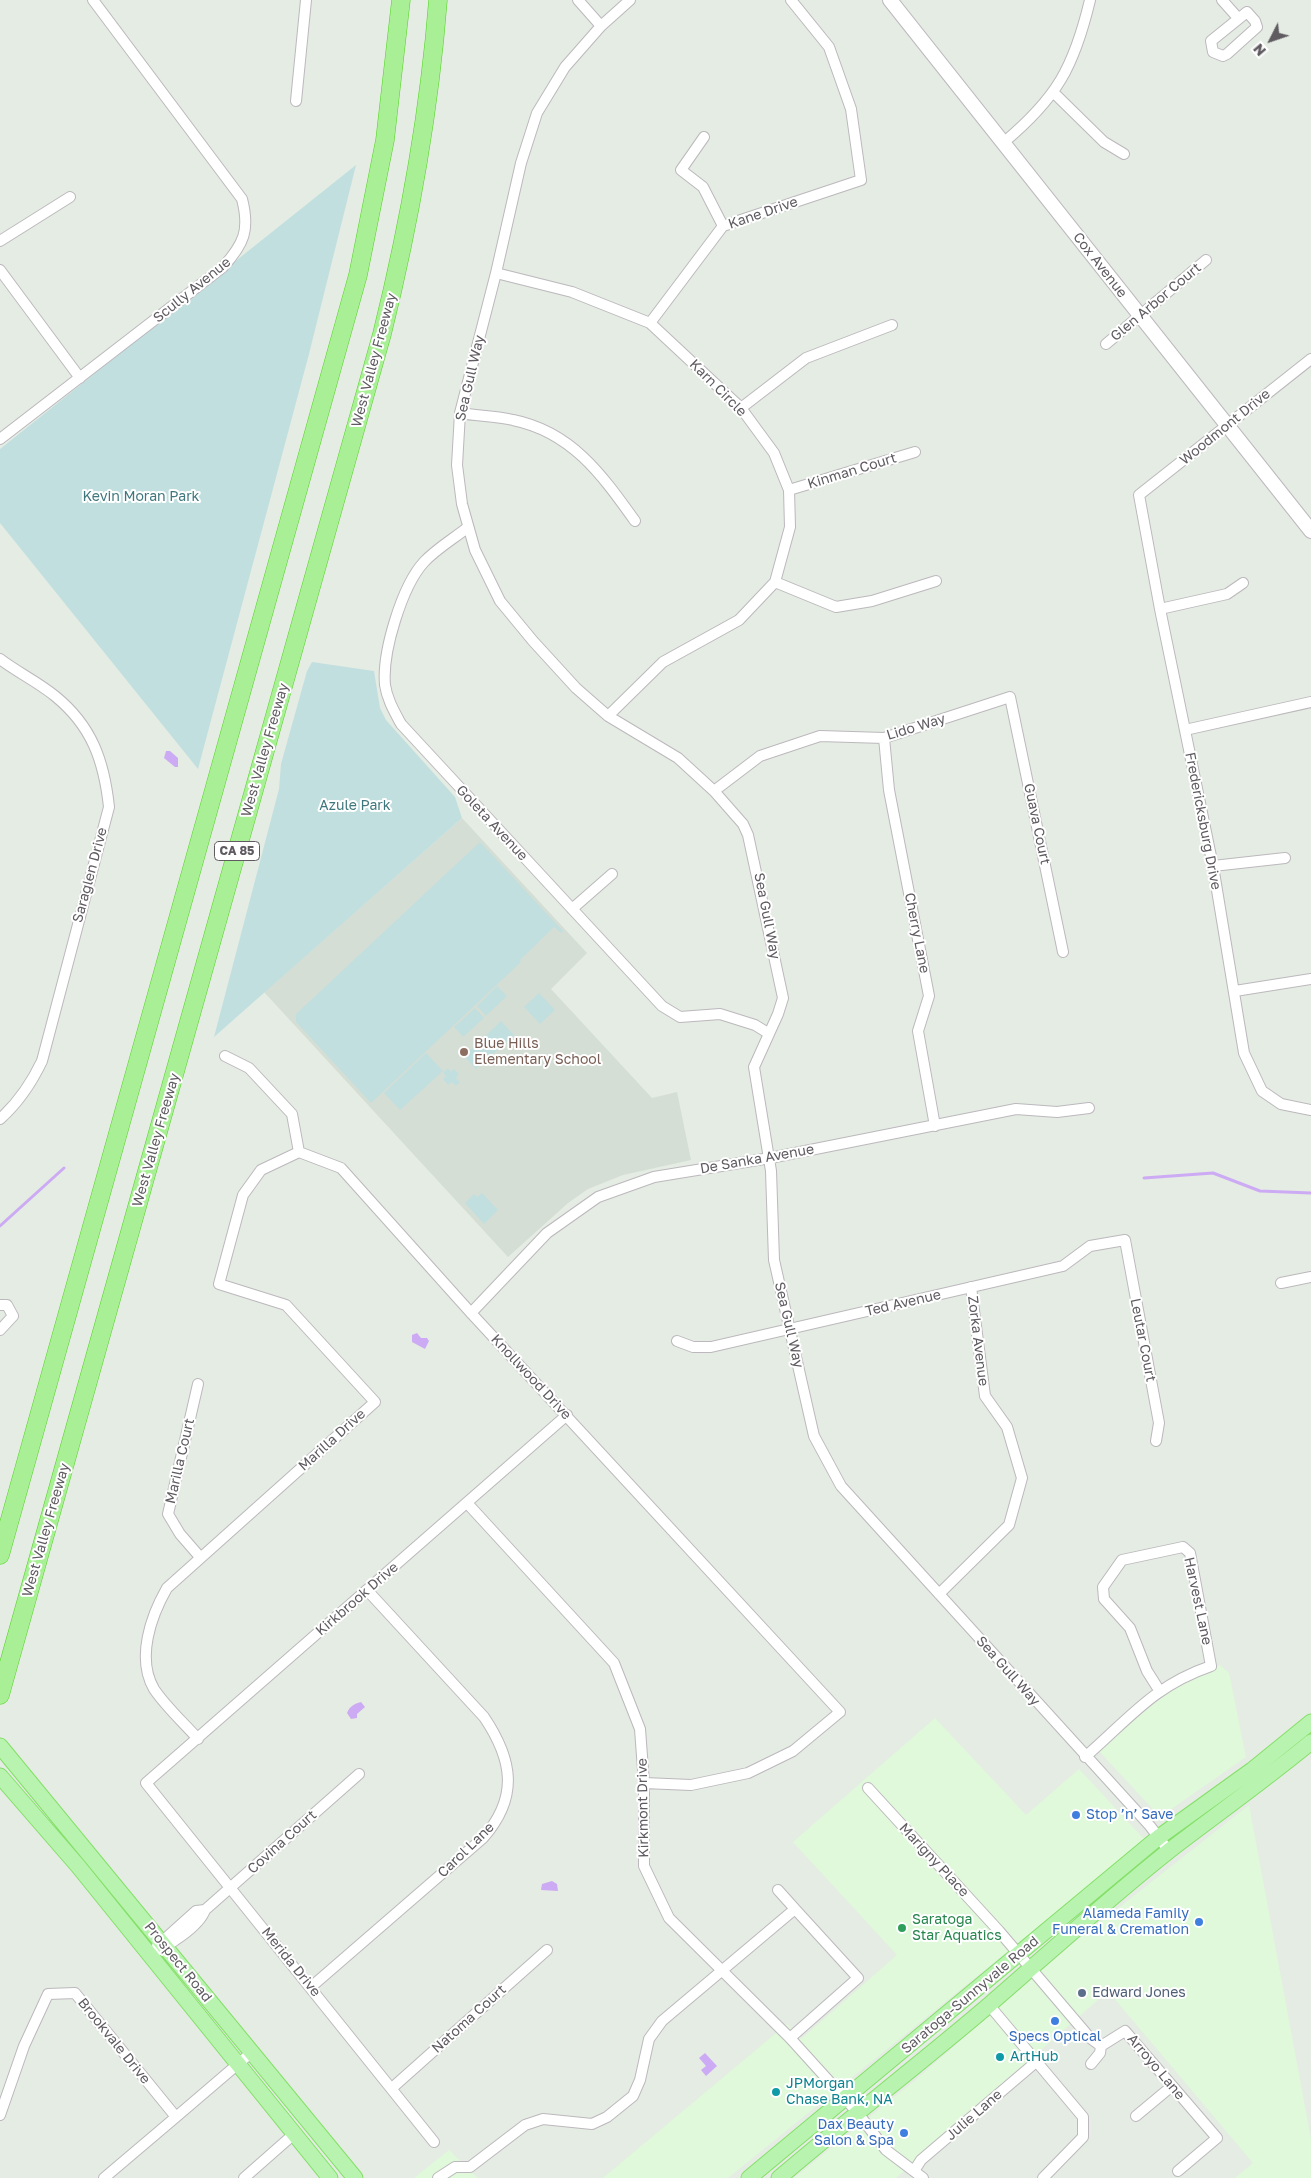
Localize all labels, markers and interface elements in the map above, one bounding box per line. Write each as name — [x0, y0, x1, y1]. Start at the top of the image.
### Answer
north arrow — [1246, 15, 1296, 65]
text: N — [1249, 41, 1269, 60]
street label: Kane Drive — [726, 193, 800, 233]
street label: Cox Avenue — [1069, 229, 1131, 301]
street label: Scully Avenue — [150, 254, 234, 326]
street label: Glen Arbor Court — [1107, 259, 1205, 345]
street label: West Valley Freeway — [348, 291, 400, 429]
street label: Sea Gull Way — [452, 333, 488, 423]
street label: Karn Circle — [686, 356, 750, 420]
street label: Woodmont Drive — [1176, 385, 1274, 469]
street label: Kinman Court — [805, 449, 899, 493]
park label: Kevin Moran Park — [82, 489, 200, 505]
street label: West Valley Freeway — [238, 681, 292, 819]
street label: Lido Way — [885, 710, 947, 744]
street label: Fredericksburg Drive — [1181, 751, 1225, 891]
street label: Goleta Avenue — [453, 782, 531, 864]
street label: Guava Court — [1020, 782, 1054, 866]
park label: Azule Park — [319, 798, 391, 814]
street label: Saraglen Drive — [69, 826, 111, 924]
road number: CA 85 — [214, 841, 260, 860]
street label: Sea Gull Way — [750, 871, 784, 961]
street label: Cherry Lane — [901, 891, 933, 975]
place label: Blue Hills Elementary School — [474, 1036, 601, 1068]
marker: Blue Hills Elementary School — [458, 1046, 470, 1058]
street label: West Valley Freeway — [129, 1071, 183, 1209]
street label: De Sanka Avenue — [699, 1141, 815, 1177]
street label: Sea Gull Way — [771, 1280, 807, 1370]
street label: Ted Avenue — [864, 1286, 942, 1320]
street label: Zorka Avenue — [964, 1295, 992, 1387]
street label: Leutar Court — [1127, 1297, 1159, 1383]
street label: Knollwood Drive — [487, 1331, 575, 1423]
street label: Marilla Drive — [295, 1406, 369, 1474]
street label: Marilla Court — [162, 1417, 198, 1505]
street label: West Valley Freeway — [19, 1461, 73, 1599]
street label: Harvest Lane — [1180, 1556, 1216, 1646]
street label: Kirkbrook Drive — [312, 1559, 402, 1639]
street label: Sea Gull Way — [972, 1633, 1044, 1709]
street label: Kirkmont Drive — [634, 1758, 652, 1858]
street label: Covina Court — [244, 1807, 320, 1877]
place label: Stop ’n’ Save — [1086, 1807, 1173, 1823]
marker: Stop ’n’ Save — [1070, 1809, 1082, 1821]
street label: Carol Lane — [434, 1819, 498, 1881]
street label: Marigny Place — [896, 1820, 972, 1900]
place label: Alameda Family Funeral & Cremation — [1052, 1906, 1189, 1938]
place label: Saratoga Star Aquatics — [912, 1912, 1002, 1944]
marker: Alameda Family Funeral & Cremation — [1193, 1916, 1205, 1928]
street label: Prospect Road — [141, 1919, 215, 2005]
marker: Saratoga Star Aquatics — [896, 1922, 908, 1934]
street label: Merida Drive — [258, 1924, 324, 2000]
street label: Saratoga-Sunnyvale Road — [898, 1933, 1042, 2057]
street label: Natoma Court — [428, 1981, 510, 2057]
place label: Edward Jones — [1092, 1985, 1186, 2001]
marker: Edward Jones — [1076, 1987, 1088, 1999]
street label: Brookvale Drive — [74, 1995, 154, 2087]
marker: Specs Optical — [1049, 2015, 1061, 2027]
place label: Specs Optical — [1009, 2029, 1101, 2045]
street label: Arroyo Lane — [1124, 2031, 1188, 2103]
place label: ArtHub — [1010, 2049, 1058, 2065]
marker: ArtHub — [994, 2051, 1006, 2063]
place label: JPMorgan Chase Bank, NA — [786, 2076, 893, 2108]
marker: JPMorgan Chase Bank, NA — [770, 2086, 782, 2098]
street label: Julie Lane — [943, 2086, 1005, 2144]
place label: Dax Beauty Salon & Spa — [814, 2117, 894, 2150]
marker: Dax Beauty Salon & Spa — [898, 2127, 910, 2139]

